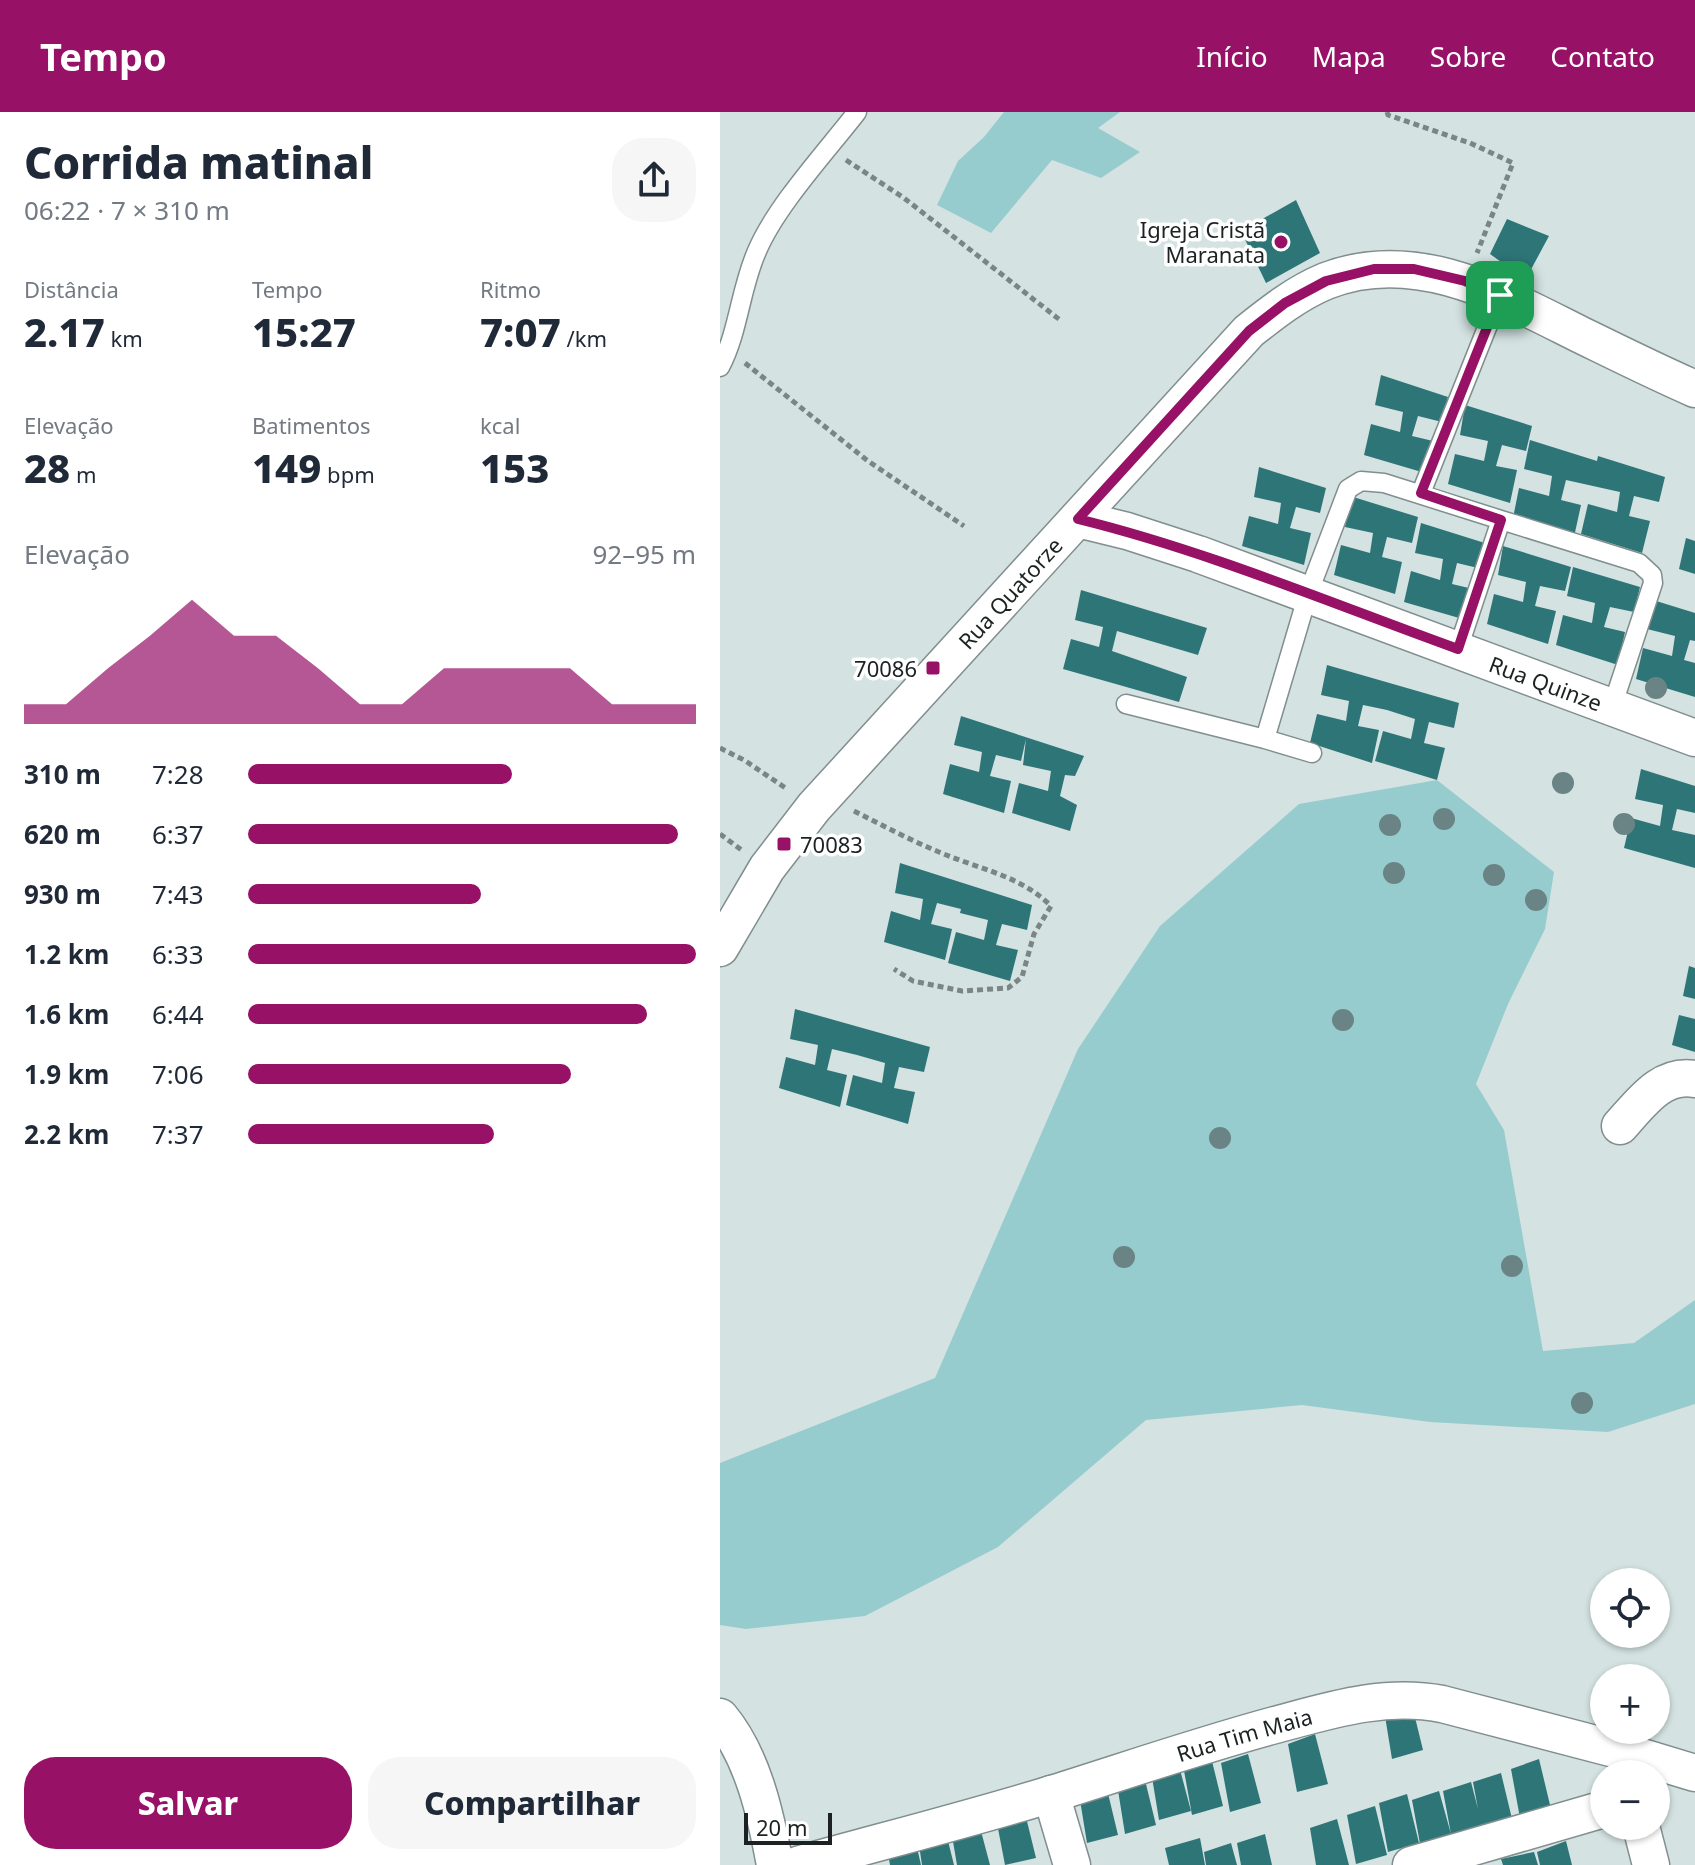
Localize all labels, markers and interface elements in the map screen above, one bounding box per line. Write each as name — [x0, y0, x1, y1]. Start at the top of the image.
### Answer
text: Tempo — [40, 30, 167, 82]
text: Início — [1196, 37, 1268, 75]
text: Mapa — [1312, 37, 1386, 75]
text: Sobre — [1430, 37, 1506, 75]
text: Contato — [1550, 37, 1655, 75]
text: Corrida matinal — [24, 132, 373, 192]
button: share — [612, 138, 696, 222]
text: 06:22 · 7 × 310 m — [24, 192, 230, 228]
place label: Igreja Cristã Maranata — [1140, 214, 1265, 269]
marker: Igreja Cristã Maranata — [1272, 233, 1290, 251]
pin — [1466, 261, 1534, 329]
icon: arrive — [1478, 273, 1522, 317]
text: Distância — [24, 274, 119, 304]
text: Tempo — [252, 274, 323, 304]
text: Ritmo — [480, 274, 541, 304]
text: 2.17 — [24, 304, 105, 359]
text: 15:27 — [252, 304, 356, 359]
text: 7:07 — [480, 304, 561, 359]
text: km — [105, 323, 143, 353]
text: /km — [561, 323, 607, 353]
text: Elevação — [24, 410, 114, 440]
text: Batimentos — [252, 410, 371, 440]
text: kcal — [480, 410, 520, 440]
text: 28 — [24, 440, 70, 495]
text: 149 — [252, 440, 321, 495]
text: 153 — [480, 440, 549, 495]
text: m — [70, 459, 97, 489]
text: bpm — [321, 459, 375, 489]
street label: Rua Quatorze — [951, 530, 1069, 655]
text: Elevação — [24, 536, 130, 572]
text: 92–95 m — [592, 536, 696, 572]
street label: Rua Quinze — [1485, 648, 1606, 717]
place label: 70086 — [854, 653, 917, 683]
marker: 70086 — [924, 659, 942, 677]
text: 310 m — [24, 756, 101, 792]
text: 7:28 — [152, 756, 204, 792]
text: 620 m — [24, 816, 101, 852]
text: 6:37 — [152, 816, 204, 852]
place label: 70083 — [800, 829, 863, 859]
marker: 70083 — [775, 835, 793, 853]
text: 930 m — [24, 876, 101, 912]
text: 7:43 — [152, 876, 204, 912]
text: 1.2 km — [24, 936, 109, 972]
text: 6:33 — [152, 936, 204, 972]
text: 1.6 km — [24, 996, 109, 1032]
text: 6:44 — [152, 996, 204, 1032]
text: 1.9 km — [24, 1056, 109, 1092]
text: 7:06 — [152, 1056, 204, 1092]
text: 2.2 km — [24, 1116, 109, 1152]
text: 7:37 — [152, 1116, 204, 1152]
map controls — [1590, 1568, 1670, 1840]
button: locate — [1590, 1568, 1670, 1648]
button: + — [1590, 1664, 1670, 1744]
street label: Rua Tim Maia — [1173, 1701, 1315, 1768]
button: Salvar — [24, 1757, 352, 1849]
button: Compartilhar — [368, 1757, 696, 1849]
button: − — [1590, 1760, 1670, 1840]
scale bar — [744, 1809, 832, 1845]
text: 20 m — [756, 1812, 807, 1842]

